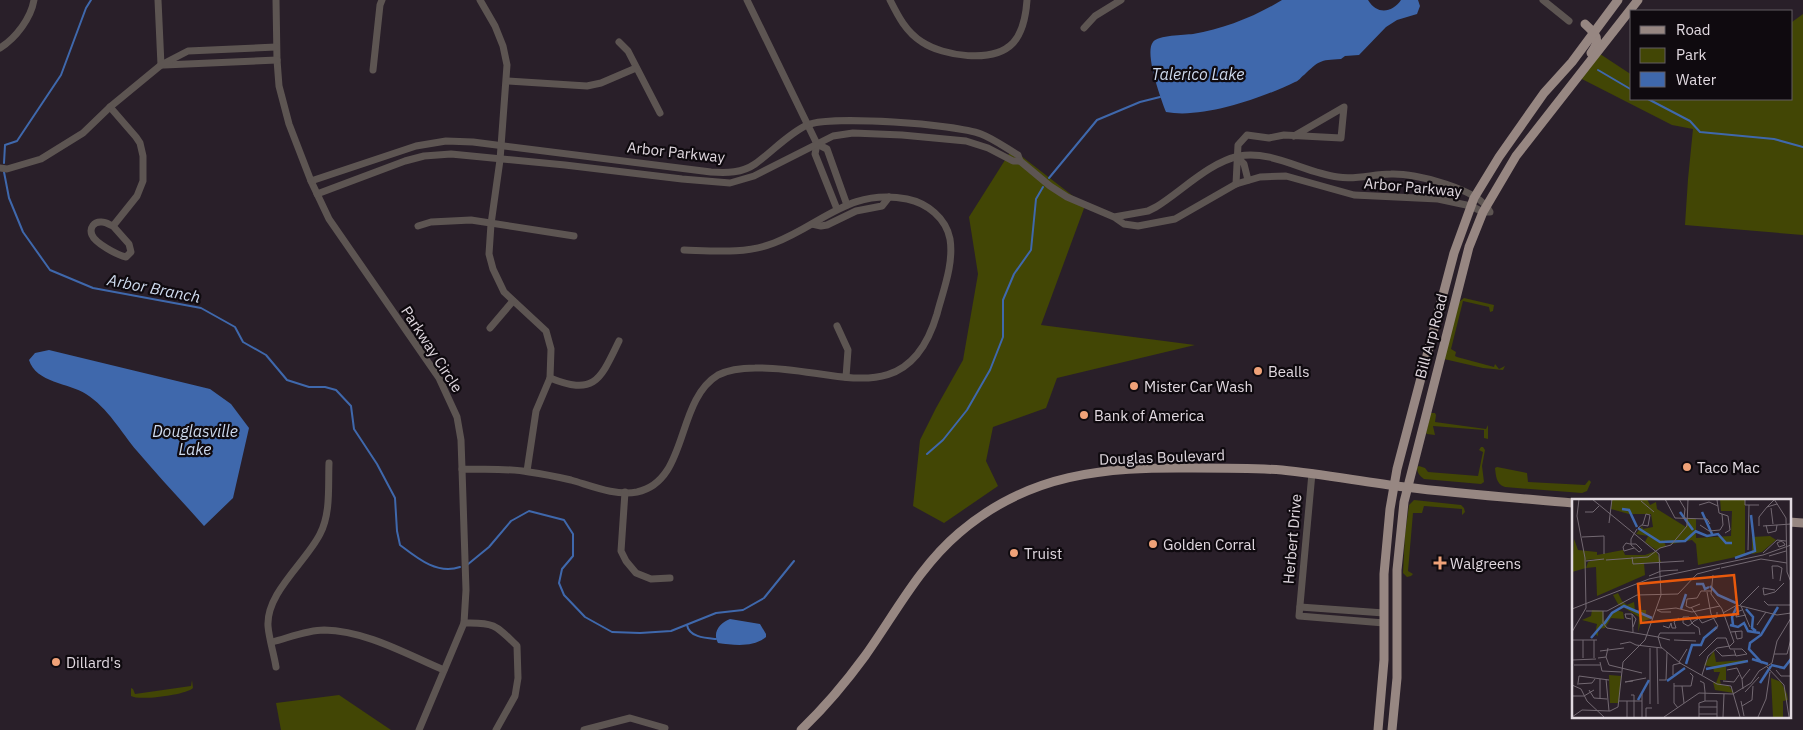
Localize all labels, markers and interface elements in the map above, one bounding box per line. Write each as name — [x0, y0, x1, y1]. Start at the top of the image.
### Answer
legend — [1630, 10, 1793, 100]
text: Road — [1676, 20, 1711, 39]
text: Park — [1676, 45, 1706, 64]
water label: Talerico Lake — [1152, 64, 1244, 84]
text: Water — [1676, 70, 1717, 89]
street label: Arbor Parkway — [626, 137, 726, 167]
street label: Arbor Parkway — [1363, 173, 1463, 201]
water label: Arbor Branch — [105, 269, 202, 307]
street label: Bill Arp Road — [1411, 292, 1451, 380]
street label: Parkway Circle — [397, 302, 467, 396]
place label: Bealls — [1268, 362, 1309, 381]
marker: Bealls — [1252, 365, 1264, 377]
place label: Mister Car Wash — [1144, 377, 1253, 396]
marker: Mister Car Wash — [1128, 380, 1140, 392]
place label: Bank of America — [1094, 406, 1204, 425]
marker: Bank of America — [1078, 409, 1090, 421]
water label: Douglasville Lake — [152, 421, 238, 459]
street label: Douglas Boulevard — [1099, 445, 1225, 469]
place label: Taco Mac — [1697, 458, 1760, 477]
marker: Taco Mac — [1681, 461, 1693, 473]
street label: Herbert Drive — [1279, 493, 1305, 585]
inset map — [1572, 499, 1790, 718]
place label: Golden Corral — [1163, 535, 1256, 554]
marker: Golden Corral — [1147, 538, 1159, 550]
place label: Truist — [1024, 544, 1062, 563]
marker: Truist — [1008, 547, 1020, 559]
place label: Walgreens — [1450, 554, 1521, 573]
marker: Walgreens — [1434, 557, 1446, 569]
place label: Dillard's — [66, 653, 121, 672]
marker: Dillard's — [50, 656, 62, 668]

